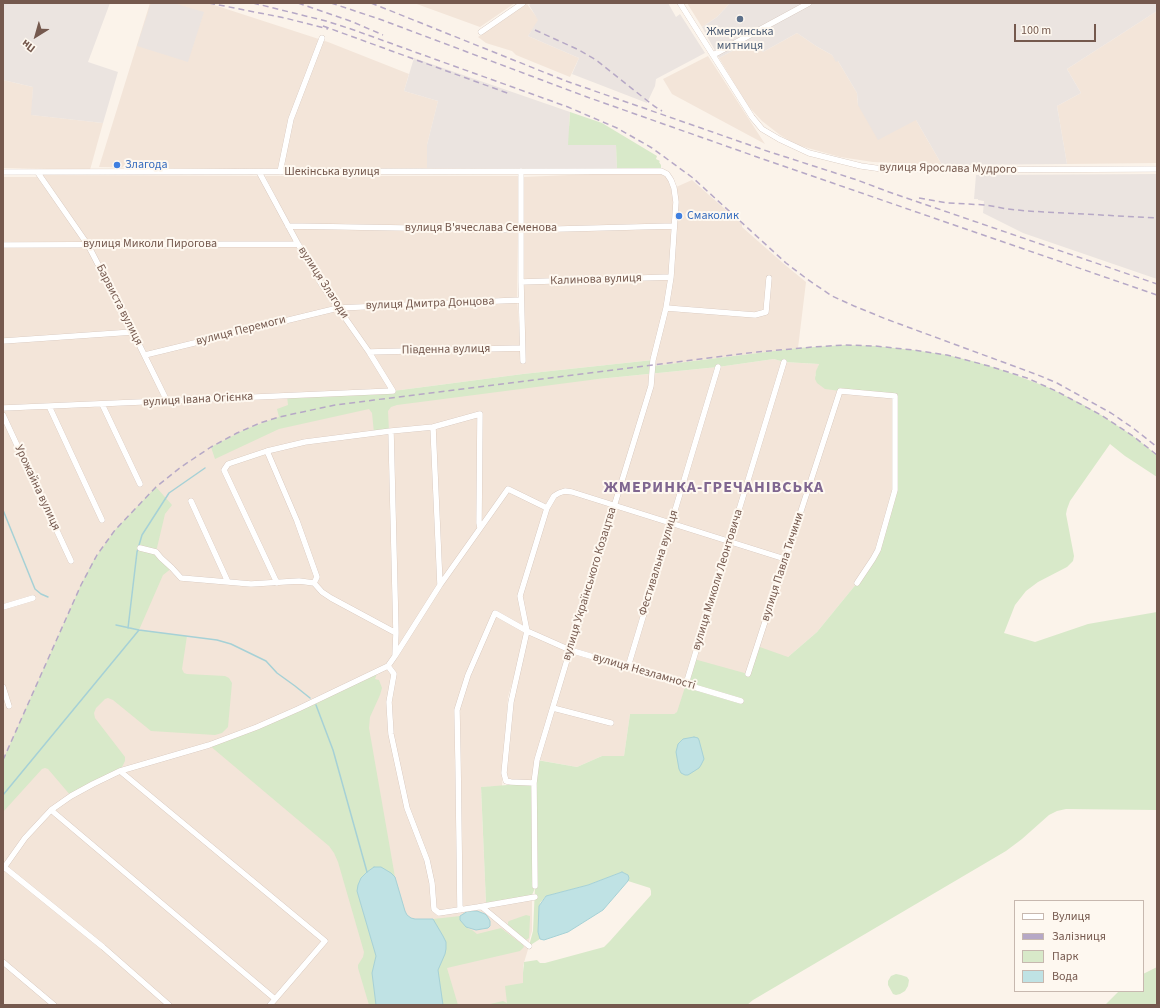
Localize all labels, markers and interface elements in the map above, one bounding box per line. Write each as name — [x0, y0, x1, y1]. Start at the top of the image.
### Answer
marker: Жмеринська митниця — [735, 14, 745, 24]
north arrow — [16, 16, 56, 56]
scale bar — [1016, 16, 1098, 42]
text: 100 m — [1021, 22, 1051, 39]
place label: Жмеринська митниця — [707, 25, 773, 53]
text: Пн — [18, 36, 38, 56]
place label: Злагода — [125, 158, 167, 172]
marker: Злагода — [112, 160, 122, 170]
street label: вулиця Ярослава Мудрого — [879, 161, 1017, 177]
street label: Шекінська вулиця — [284, 165, 380, 179]
place label: Смаколик — [687, 209, 739, 223]
marker: Смаколик — [674, 211, 684, 221]
street label: вулиця В'ячеслава Семенова — [405, 221, 557, 235]
street label: вулиця Миколи Пирогова — [83, 237, 217, 251]
street label: вулиця Злагоди — [294, 244, 352, 322]
street label: Барвиста вулиця — [92, 262, 146, 348]
street label: Калинова вулиця — [550, 271, 642, 289]
street label: вулиця Дмитра Донцова — [365, 295, 495, 313]
street label: вулиця Перемоги — [195, 313, 287, 349]
street label: Південна вулиця — [402, 342, 490, 358]
street label: вулиця Івана Огієнка — [142, 390, 254, 410]
street label: Урожайна вулиця — [11, 443, 63, 533]
district label: ЖМЕРИНКА-ГРЕЧАНІВСЬКА — [604, 478, 824, 498]
street label: вулиця Українського Козацтва — [560, 505, 620, 663]
street label: Фестивальна вулиця — [636, 508, 682, 618]
street label: вулиця Миколи Леонтовича — [690, 508, 746, 652]
street label: вулиця Павла Тичини — [759, 511, 807, 623]
street label: вулиця Незламності — [591, 650, 697, 694]
legend — [1014, 900, 1144, 992]
text: Вулиця — [1052, 908, 1090, 925]
text: Залізниця — [1052, 928, 1106, 945]
text: Парк — [1052, 948, 1078, 965]
text: Вода — [1052, 968, 1078, 985]

